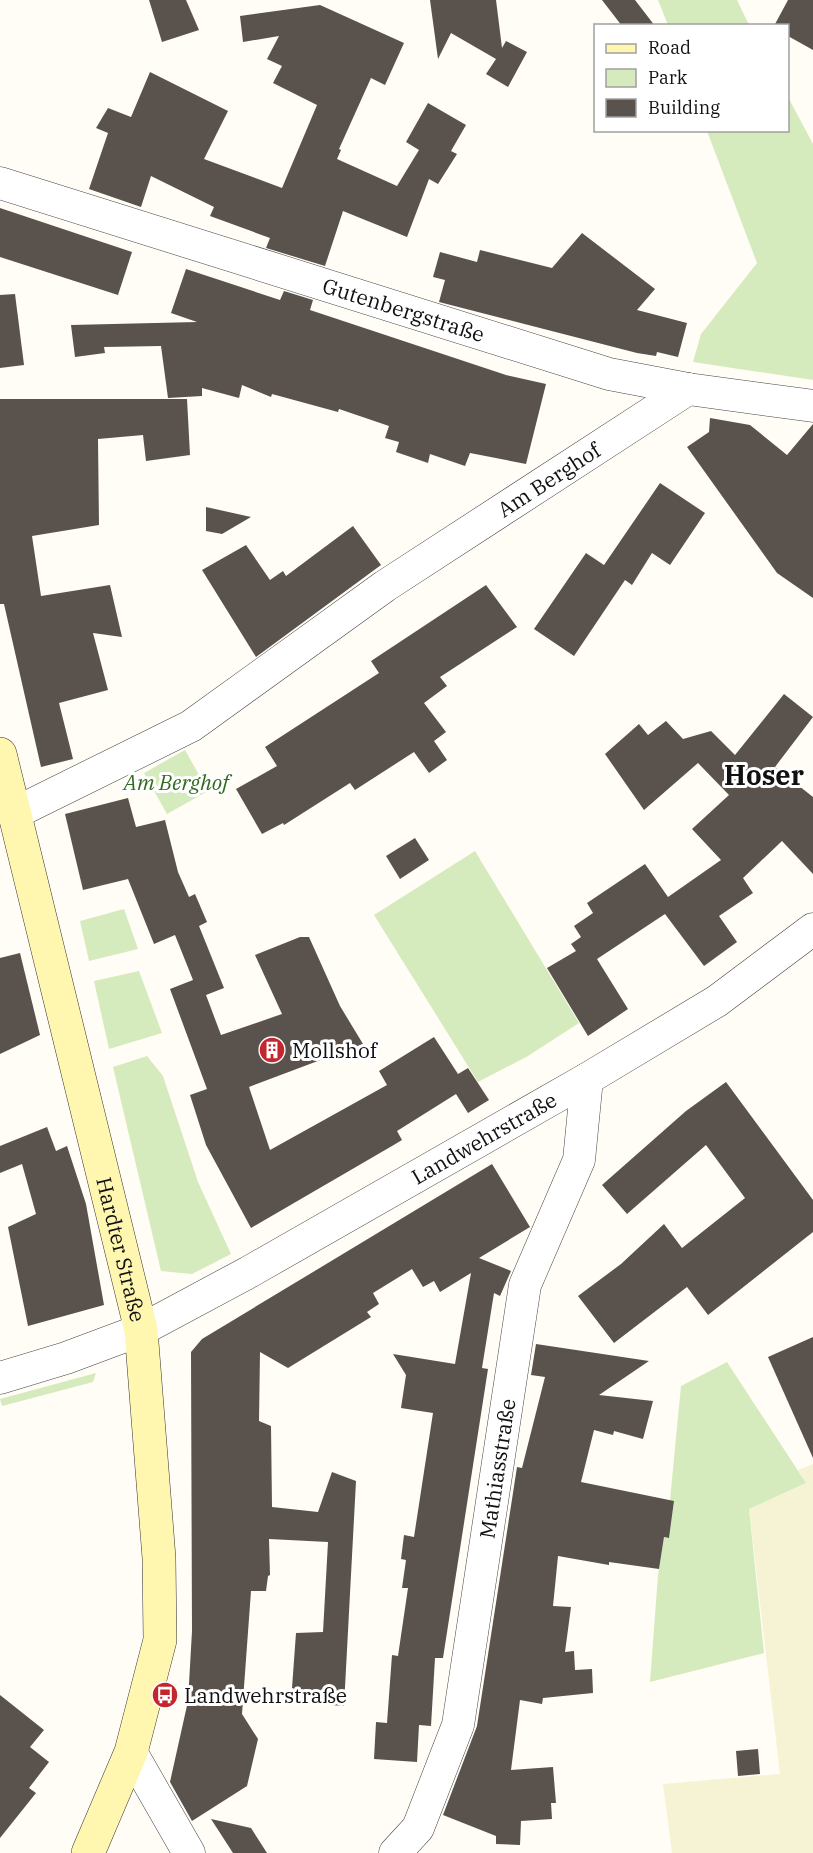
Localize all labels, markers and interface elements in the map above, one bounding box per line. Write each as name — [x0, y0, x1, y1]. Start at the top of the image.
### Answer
legend — [594, 24, 789, 132]
text: Road — [648, 36, 691, 59]
text: Park — [648, 66, 688, 89]
text: Building — [648, 96, 720, 119]
street label: Gutenbergstraße — [319, 271, 488, 348]
street label: Am Berghof — [492, 435, 607, 523]
district label: Hoser — [724, 757, 804, 792]
park label: Am Berghof — [122, 768, 232, 796]
building icon: Mollshof — [257, 1035, 287, 1065]
place label: Mollshof — [292, 1036, 379, 1064]
street label: Landwehrstraße — [406, 1085, 562, 1191]
street label: Hardter Straße — [90, 1174, 152, 1325]
street label: Mathiasstraße — [473, 1396, 522, 1540]
bus stop icon: Landwehrstraße — [150, 1680, 180, 1710]
place label: Landwehrstraße — [184, 1681, 347, 1709]

